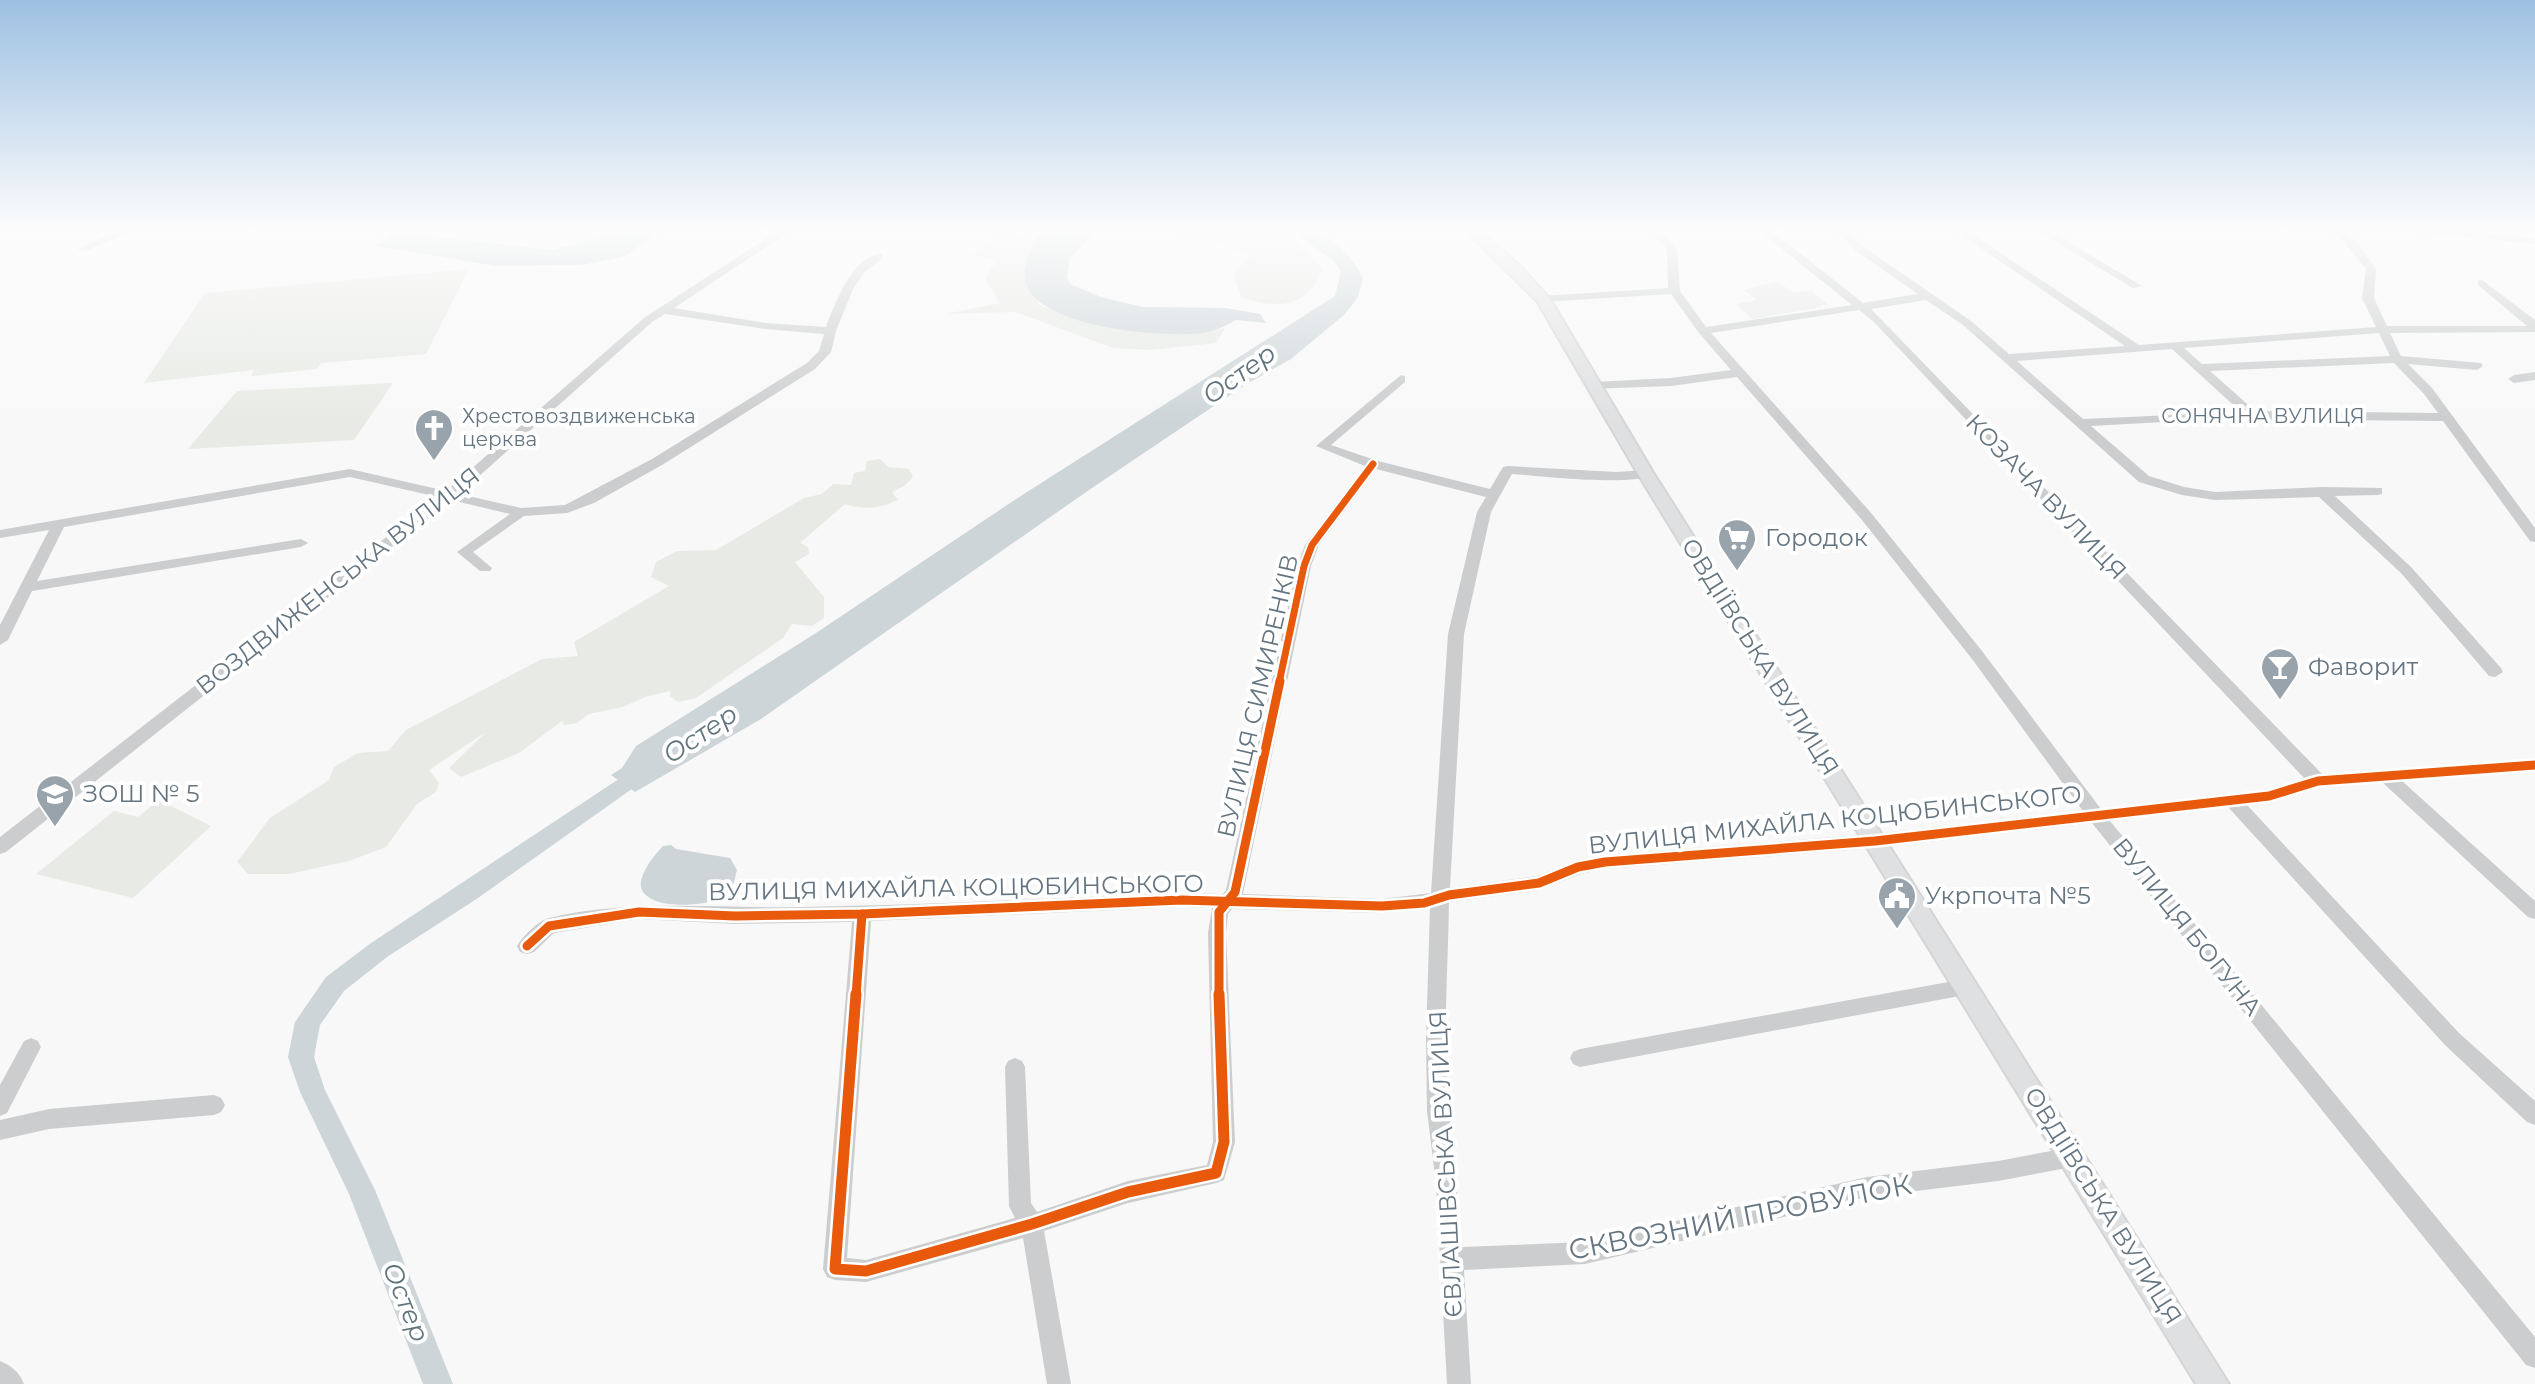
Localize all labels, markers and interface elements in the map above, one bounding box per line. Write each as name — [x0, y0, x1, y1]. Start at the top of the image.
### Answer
water label: Остер — [1196, 337, 1282, 411]
place label: Хрестовоздвиженська церква — [462, 404, 696, 451]
street label: СОНЯЧНА ВУЛИЦЯ — [2161, 404, 2365, 428]
church icon: Хрестовоздвиженська церква — [413, 407, 455, 462]
street label: КОЗАЧА ВУЛИЦЯ — [1960, 408, 2133, 585]
street label: ВОЗДВИЖЕНСЬКА ВУЛИЦЯ — [190, 461, 485, 700]
supermarket icon: Городок — [1716, 517, 1758, 572]
place label: Городок — [1765, 523, 1868, 552]
street label: ОВДІЇВСЬКА ВУЛИЦЯ — [1676, 533, 1845, 781]
street label: ВУЛИЦЯ СИМИРЕНКІВ — [1211, 551, 1304, 840]
bar icon: Фаворит — [2259, 646, 2301, 701]
place label: Фаворит — [2308, 652, 2419, 681]
water label: Остер — [657, 698, 743, 770]
school or university icon: ЗОШ № 5 — [34, 773, 76, 828]
place label: ЗОШ № 5 — [83, 779, 200, 808]
street label: ВУЛИЦЯ МИХАЙЛА КОЦЮБИНСЬКОГО — [1587, 779, 2083, 860]
street label: ВУЛИЦЯ БОГУНА — [2107, 832, 2268, 1021]
street label: ВУЛИЦЯ МИХАЙЛА КОЦЮБИНСЬКОГО — [708, 869, 1204, 906]
public building icon: Укрпочта №5 — [1876, 875, 1918, 930]
place label: Укрпочта №5 — [1925, 881, 2091, 910]
street label: ЄВЛАШІВСЬКА ВУЛИЦЯ — [1423, 1010, 1468, 1318]
street label: ОВДІЇВСЬКА ВУЛИЦЯ — [2019, 1082, 2188, 1330]
street label: СКВОЗНИЙ ПРОВУЛОК — [1566, 1167, 1915, 1267]
water label: Остер — [376, 1258, 436, 1346]

